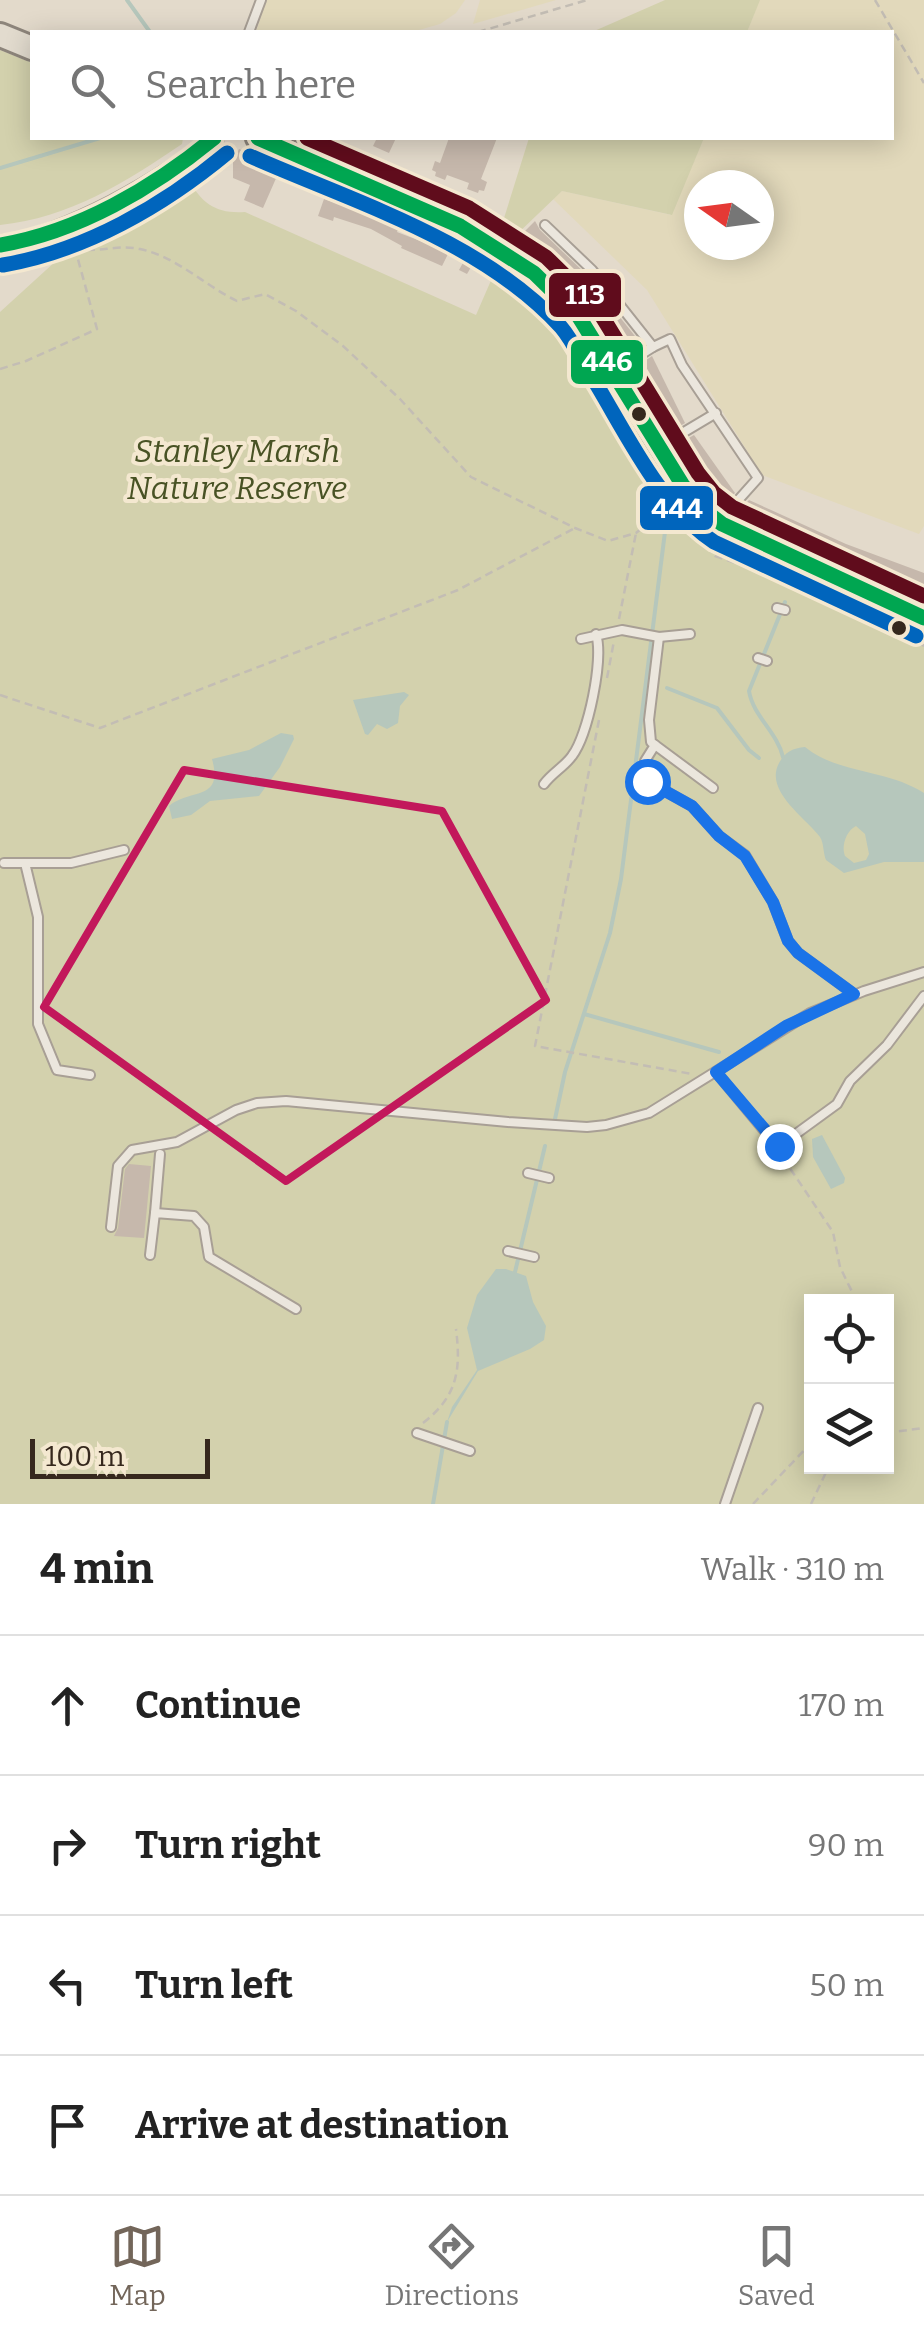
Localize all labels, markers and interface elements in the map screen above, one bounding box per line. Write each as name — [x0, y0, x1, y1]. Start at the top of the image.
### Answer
search box — [30, 30, 894, 140]
icon: search — [65, 58, 120, 113]
text: Search here — [145, 62, 356, 108]
north arrow — [684, 170, 774, 260]
line badge: 113 — [547, 271, 623, 319]
text: 113 — [565, 278, 605, 311]
line badge: 446 — [569, 338, 645, 386]
text: 446 — [582, 345, 632, 378]
unlabelled marker — [629, 404, 649, 424]
park label: Stanley Marsh Nature Reserve — [127, 432, 347, 507]
line badge: 444 — [638, 484, 715, 532]
text: 444 — [651, 492, 703, 525]
unlabelled marker — [889, 618, 909, 638]
route start — [625, 759, 671, 805]
route end — [757, 1124, 803, 1170]
map controls — [804, 1294, 894, 1474]
button: locate — [804, 1294, 894, 1384]
button: layers — [804, 1384, 894, 1474]
scale bar — [30, 1434, 210, 1478]
text: 100 m — [45, 1440, 125, 1473]
text: 4 min — [40, 1544, 154, 1594]
text: Walk · 310 m — [701, 1550, 884, 1588]
icon: ahead — [40, 1678, 95, 1733]
text: Continue — [135, 1682, 301, 1728]
text: 170 m — [798, 1686, 884, 1724]
icon: right — [40, 1818, 95, 1873]
text: Turn right — [135, 1822, 321, 1868]
text: 90 m — [808, 1826, 884, 1864]
icon: left — [40, 1958, 95, 2013]
text: Turn left — [135, 1962, 293, 2008]
text: 50 m — [809, 1966, 884, 2004]
icon: arrive — [40, 2098, 95, 2153]
text: Arrive at destination — [135, 2102, 508, 2148]
tab: Map — [109, 2219, 166, 2312]
tab: Directions — [384, 2219, 519, 2312]
tab: Saved — [738, 2219, 815, 2312]

